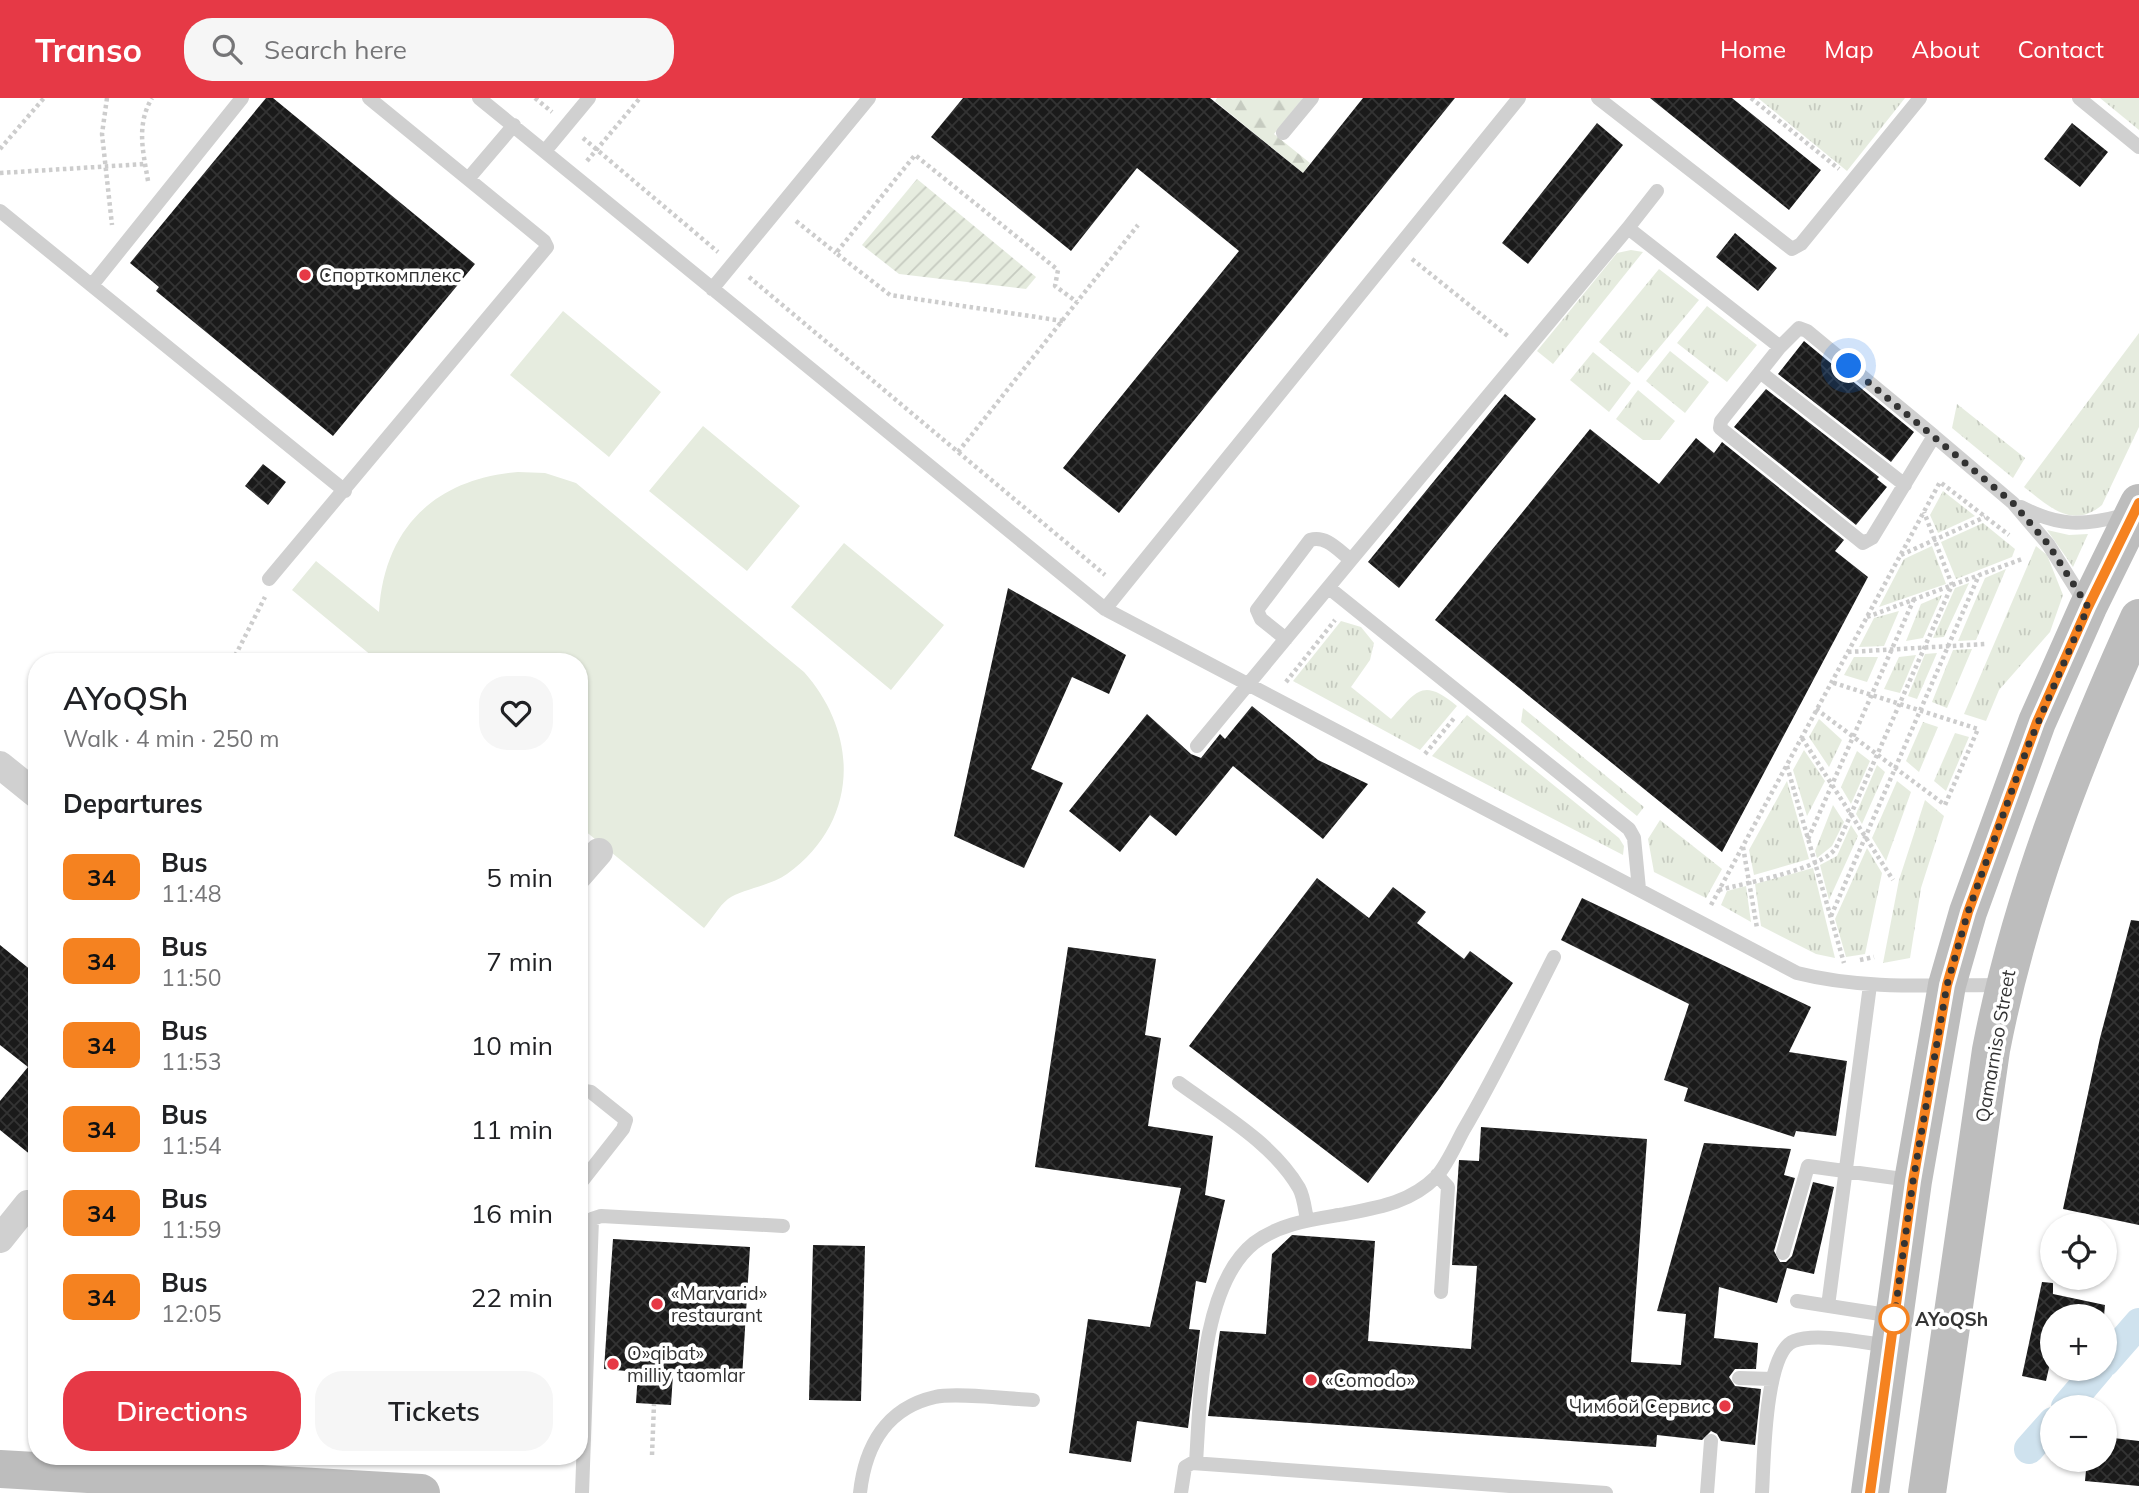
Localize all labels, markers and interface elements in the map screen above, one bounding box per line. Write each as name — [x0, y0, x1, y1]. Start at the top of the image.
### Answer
search box — [184, 18, 674, 81]
text: Transo — [35, 29, 142, 70]
icon: search — [208, 30, 246, 68]
text: Search here — [264, 33, 407, 66]
text: Home — [1720, 34, 1786, 64]
text: Map — [1824, 34, 1874, 64]
text: About — [1912, 34, 1980, 64]
text: Contact — [2018, 34, 2104, 64]
place label: Спорткомплекс — [319, 263, 461, 287]
marker: Спорткомплекс — [297, 267, 313, 283]
your location — [1831, 348, 1866, 383]
button: heart — [479, 676, 553, 750]
text: AYoQSh — [63, 677, 188, 718]
text: Walk · 4 min · 250 m — [63, 724, 280, 753]
text: Departures — [63, 787, 203, 820]
text: Bus — [161, 846, 207, 879]
text: 5 min — [486, 861, 553, 894]
text: 34 — [87, 862, 116, 892]
text: 11:48 — [161, 879, 221, 908]
text: Bus — [161, 930, 207, 963]
text: 7 min — [486, 945, 553, 978]
text: 34 — [87, 946, 116, 976]
text: 11:50 — [161, 963, 221, 992]
street label: Qamarniso Street — [1970, 968, 2020, 1124]
text: Bus — [161, 1014, 207, 1047]
text: 10 min — [471, 1029, 553, 1062]
text: 34 — [87, 1030, 116, 1060]
text: 11:53 — [161, 1047, 221, 1076]
text: Bus — [161, 1098, 207, 1131]
text: 11 min — [471, 1113, 553, 1146]
text: 34 — [87, 1114, 116, 1144]
text: 11:54 — [161, 1131, 221, 1160]
text: Bus — [161, 1182, 207, 1215]
text: 16 min — [471, 1197, 553, 1230]
text: 34 — [87, 1198, 116, 1228]
map controls — [2040, 1213, 2117, 1472]
button: locate — [2040, 1213, 2117, 1290]
text: 11:59 — [161, 1215, 221, 1244]
text: Bus — [161, 1266, 207, 1299]
text: 22 min — [471, 1281, 553, 1314]
place label: «Marvarid» restaurant — [671, 1281, 767, 1327]
text: 34 — [87, 1282, 116, 1312]
marker: «Marvarid» restaurant — [649, 1296, 665, 1312]
text: 12:05 — [161, 1299, 221, 1328]
marker: AYoQSh — [1879, 1304, 1909, 1334]
button: + — [2040, 1304, 2117, 1381]
place label: AYoQSh — [1915, 1307, 1988, 1331]
place label: O»qibat» milliy taomlar — [627, 1341, 745, 1387]
marker: O»qibat» milliy taomlar — [605, 1356, 621, 1372]
place label: «Comodo» — [1325, 1368, 1415, 1392]
button: Directions — [63, 1371, 301, 1451]
button: Tickets — [315, 1371, 553, 1451]
marker: «Comodo» — [1303, 1372, 1319, 1388]
place label: Чимбой Сервис — [1569, 1394, 1711, 1418]
button: − — [2040, 1395, 2117, 1472]
marker: Чимбой Сервис — [1717, 1398, 1733, 1414]

